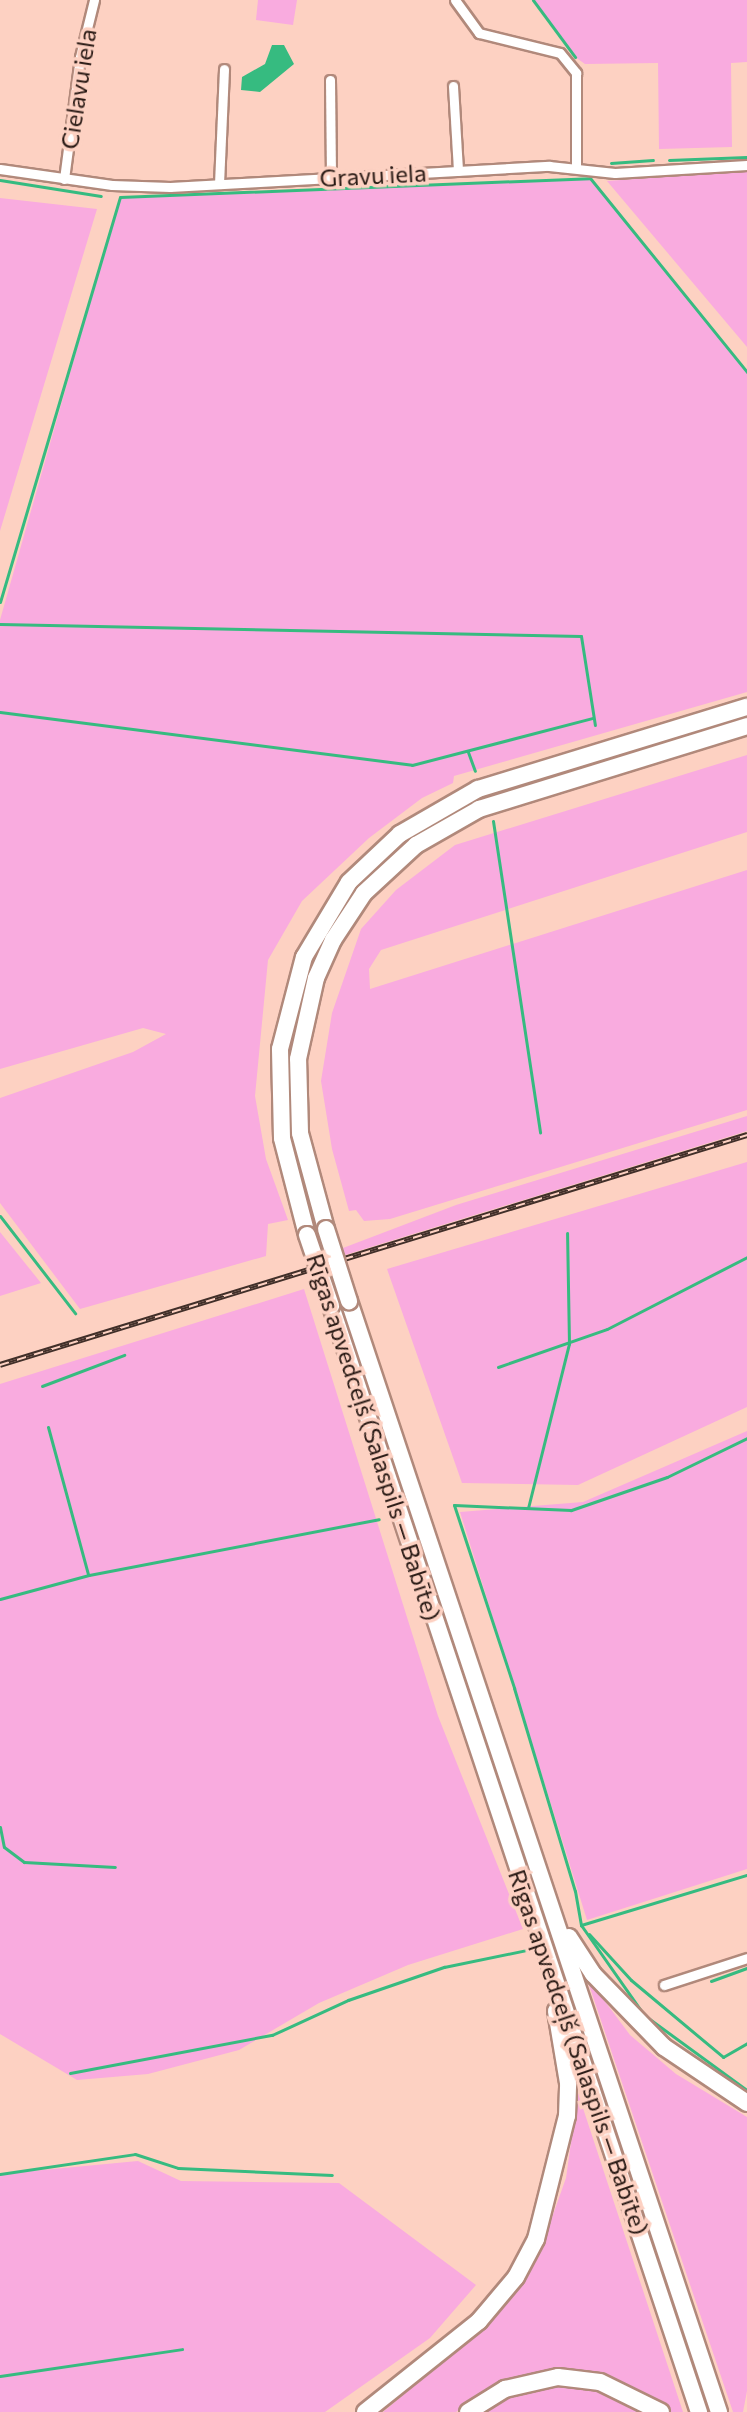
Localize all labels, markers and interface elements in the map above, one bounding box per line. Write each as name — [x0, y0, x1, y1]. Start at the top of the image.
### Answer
street label: Cielavu iela — [54, 27, 102, 151]
street label: Gravu iela — [319, 158, 427, 192]
street label: Rīgas apvedceļš (Salaspils — Babīte) — [301, 1250, 447, 1624]
street label: Rīgas apvedceļš (Salaspils — Babīte) — [503, 1866, 655, 2238]

